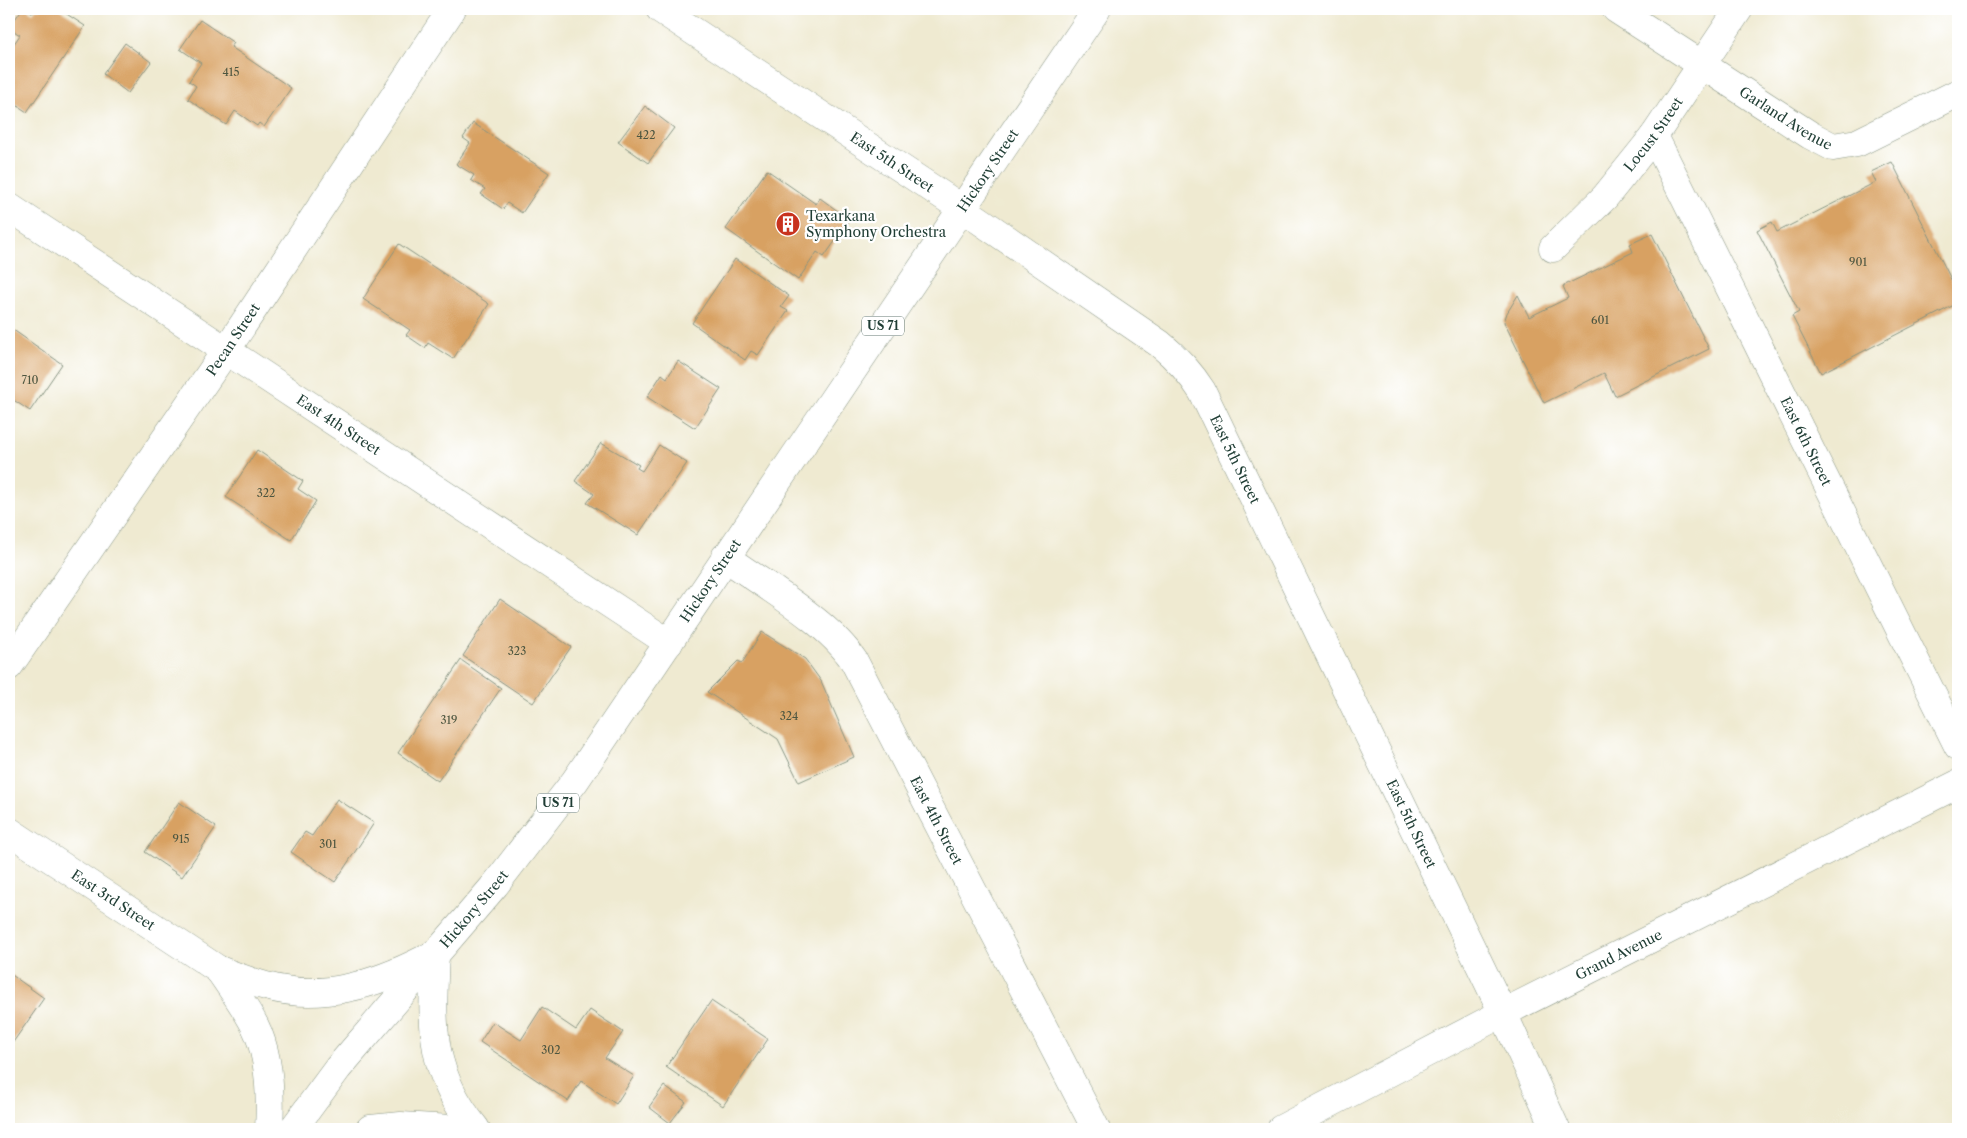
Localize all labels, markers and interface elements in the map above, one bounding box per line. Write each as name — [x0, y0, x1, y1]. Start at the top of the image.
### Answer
house number: 415 — [223, 65, 239, 79]
street label: Garland Avenue — [1736, 82, 1835, 154]
street label: Locust Street — [1620, 94, 1687, 175]
street label: Hickory Street — [953, 126, 1022, 216]
house number: 422 — [636, 128, 656, 142]
street label: East 5th Street — [847, 128, 937, 196]
place label: Texarkana Symphony Orchestra — [806, 207, 947, 241]
building icon: Texarkana Symphony Orchestra — [775, 211, 801, 237]
house number: 901 — [1849, 255, 1867, 269]
street label: Pecan Street — [202, 300, 264, 379]
house number: 601 — [1591, 313, 1609, 327]
road number: US 71 — [862, 316, 904, 336]
house number: 710 — [21, 373, 39, 387]
street label: East 4th Street — [293, 390, 384, 459]
street label: East 6th Street — [1776, 394, 1836, 489]
street label: East 5th Street — [1206, 412, 1264, 507]
house number: 322 — [257, 486, 275, 500]
street label: Hickory Street — [676, 536, 745, 626]
house number: 323 — [508, 644, 526, 658]
house number: 324 — [780, 709, 798, 723]
house number: 319 — [440, 713, 458, 727]
street label: East 4th Street — [906, 773, 967, 868]
street label: East 5th Street — [1382, 776, 1441, 871]
road number: US 71 — [537, 794, 579, 812]
house number: 915 — [172, 832, 190, 846]
house number: 301 — [319, 837, 337, 851]
street label: East 3rd Street — [68, 866, 159, 934]
street label: Hickory Street — [436, 867, 512, 952]
street label: Grand Avenue — [1572, 925, 1665, 984]
house number: 302 — [541, 1043, 561, 1057]

